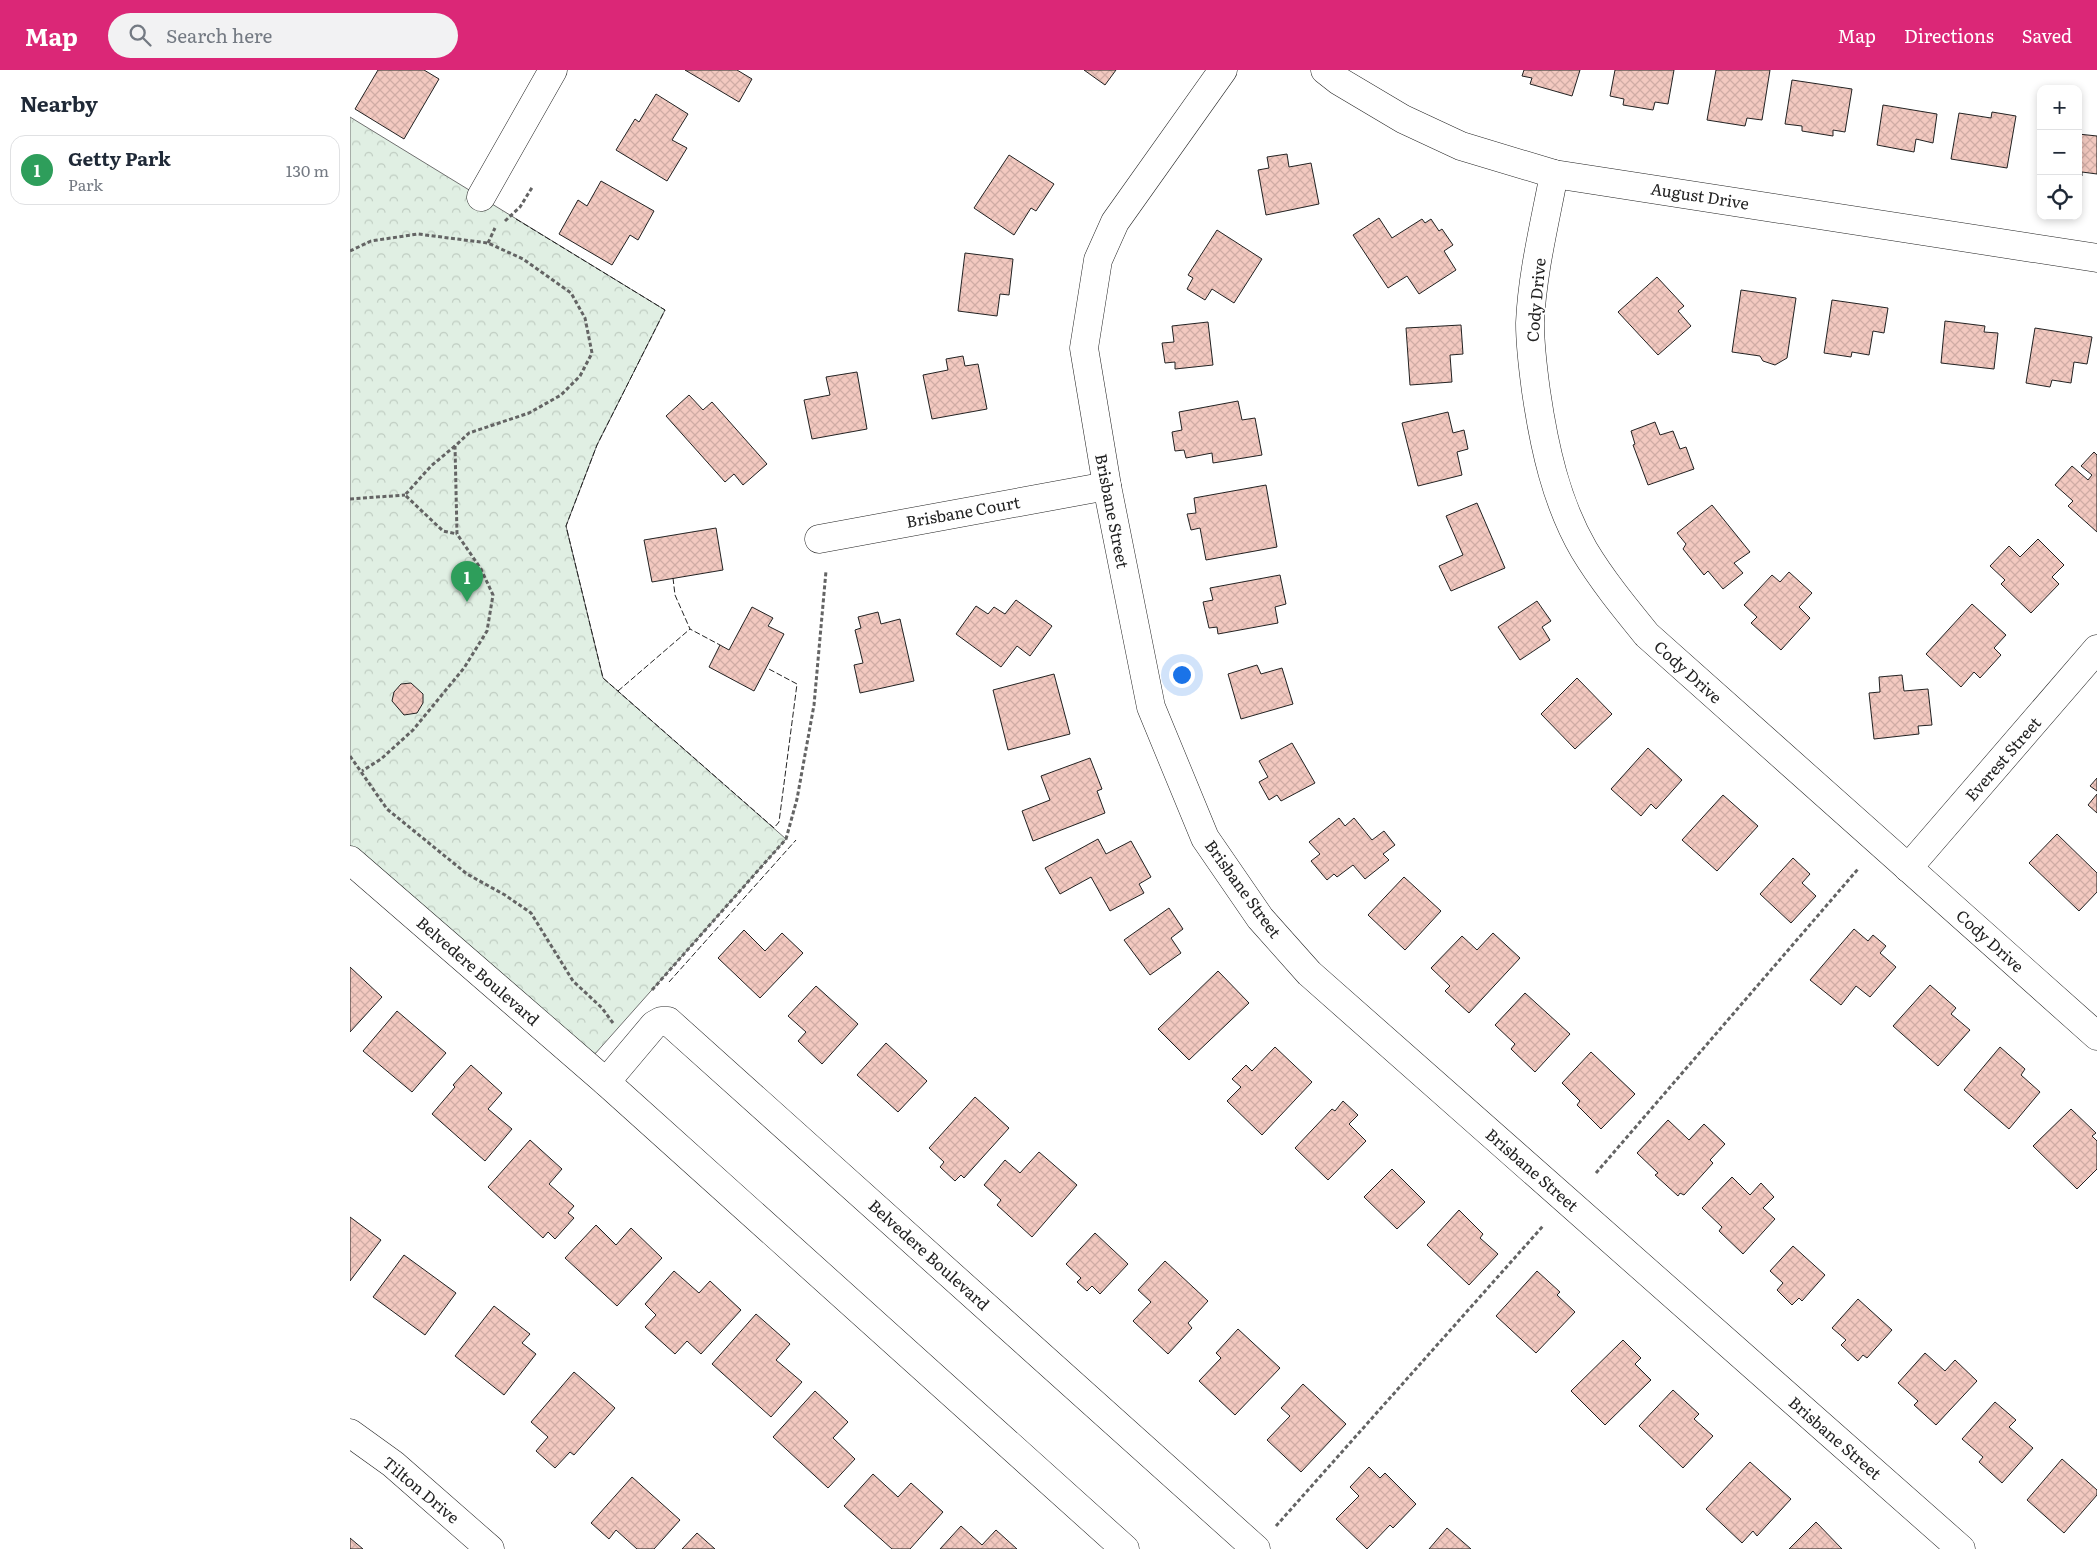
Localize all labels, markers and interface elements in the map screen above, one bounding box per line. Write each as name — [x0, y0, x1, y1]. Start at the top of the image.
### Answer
search box — [108, 13, 458, 58]
text: Map — [25, 18, 78, 53]
icon: search — [126, 21, 154, 49]
text: Search here — [166, 21, 272, 49]
text: Map — [1838, 22, 1876, 49]
text: Directions — [1904, 22, 1994, 49]
text: Saved — [2022, 22, 2072, 49]
map controls — [2037, 85, 2082, 220]
button: + — [2037, 85, 2082, 130]
text: Nearby — [20, 87, 98, 118]
button: − — [2037, 130, 2082, 175]
text: Getty Park — [68, 144, 171, 172]
text: 1 — [34, 158, 40, 182]
text: 130 m — [286, 158, 329, 182]
text: Park — [68, 172, 103, 196]
street label: August Drive — [1649, 175, 1751, 215]
button: locate — [2037, 175, 2082, 220]
street label: Cody Drive — [1519, 257, 1551, 343]
street label: Brisbane Street — [1090, 451, 1136, 571]
street label: Brisbane Court — [904, 489, 1022, 533]
pin: 1 — [451, 561, 483, 602]
street label: Cody Drive — [1649, 634, 1728, 708]
your location — [1169, 662, 1195, 688]
street label: Everest Street — [1959, 710, 2046, 806]
street label: Brisbane Street — [1200, 834, 1288, 943]
street label: Cody Drive — [1951, 903, 2030, 977]
street label: Belvedere Boulevard — [412, 910, 545, 1031]
street label: Brisbane Street — [1481, 1122, 1585, 1217]
street label: Belvedere Boulevard — [864, 1193, 996, 1315]
street label: Brisbane Street — [1784, 1390, 1888, 1485]
street label: Tilton Drive — [378, 1450, 465, 1529]

